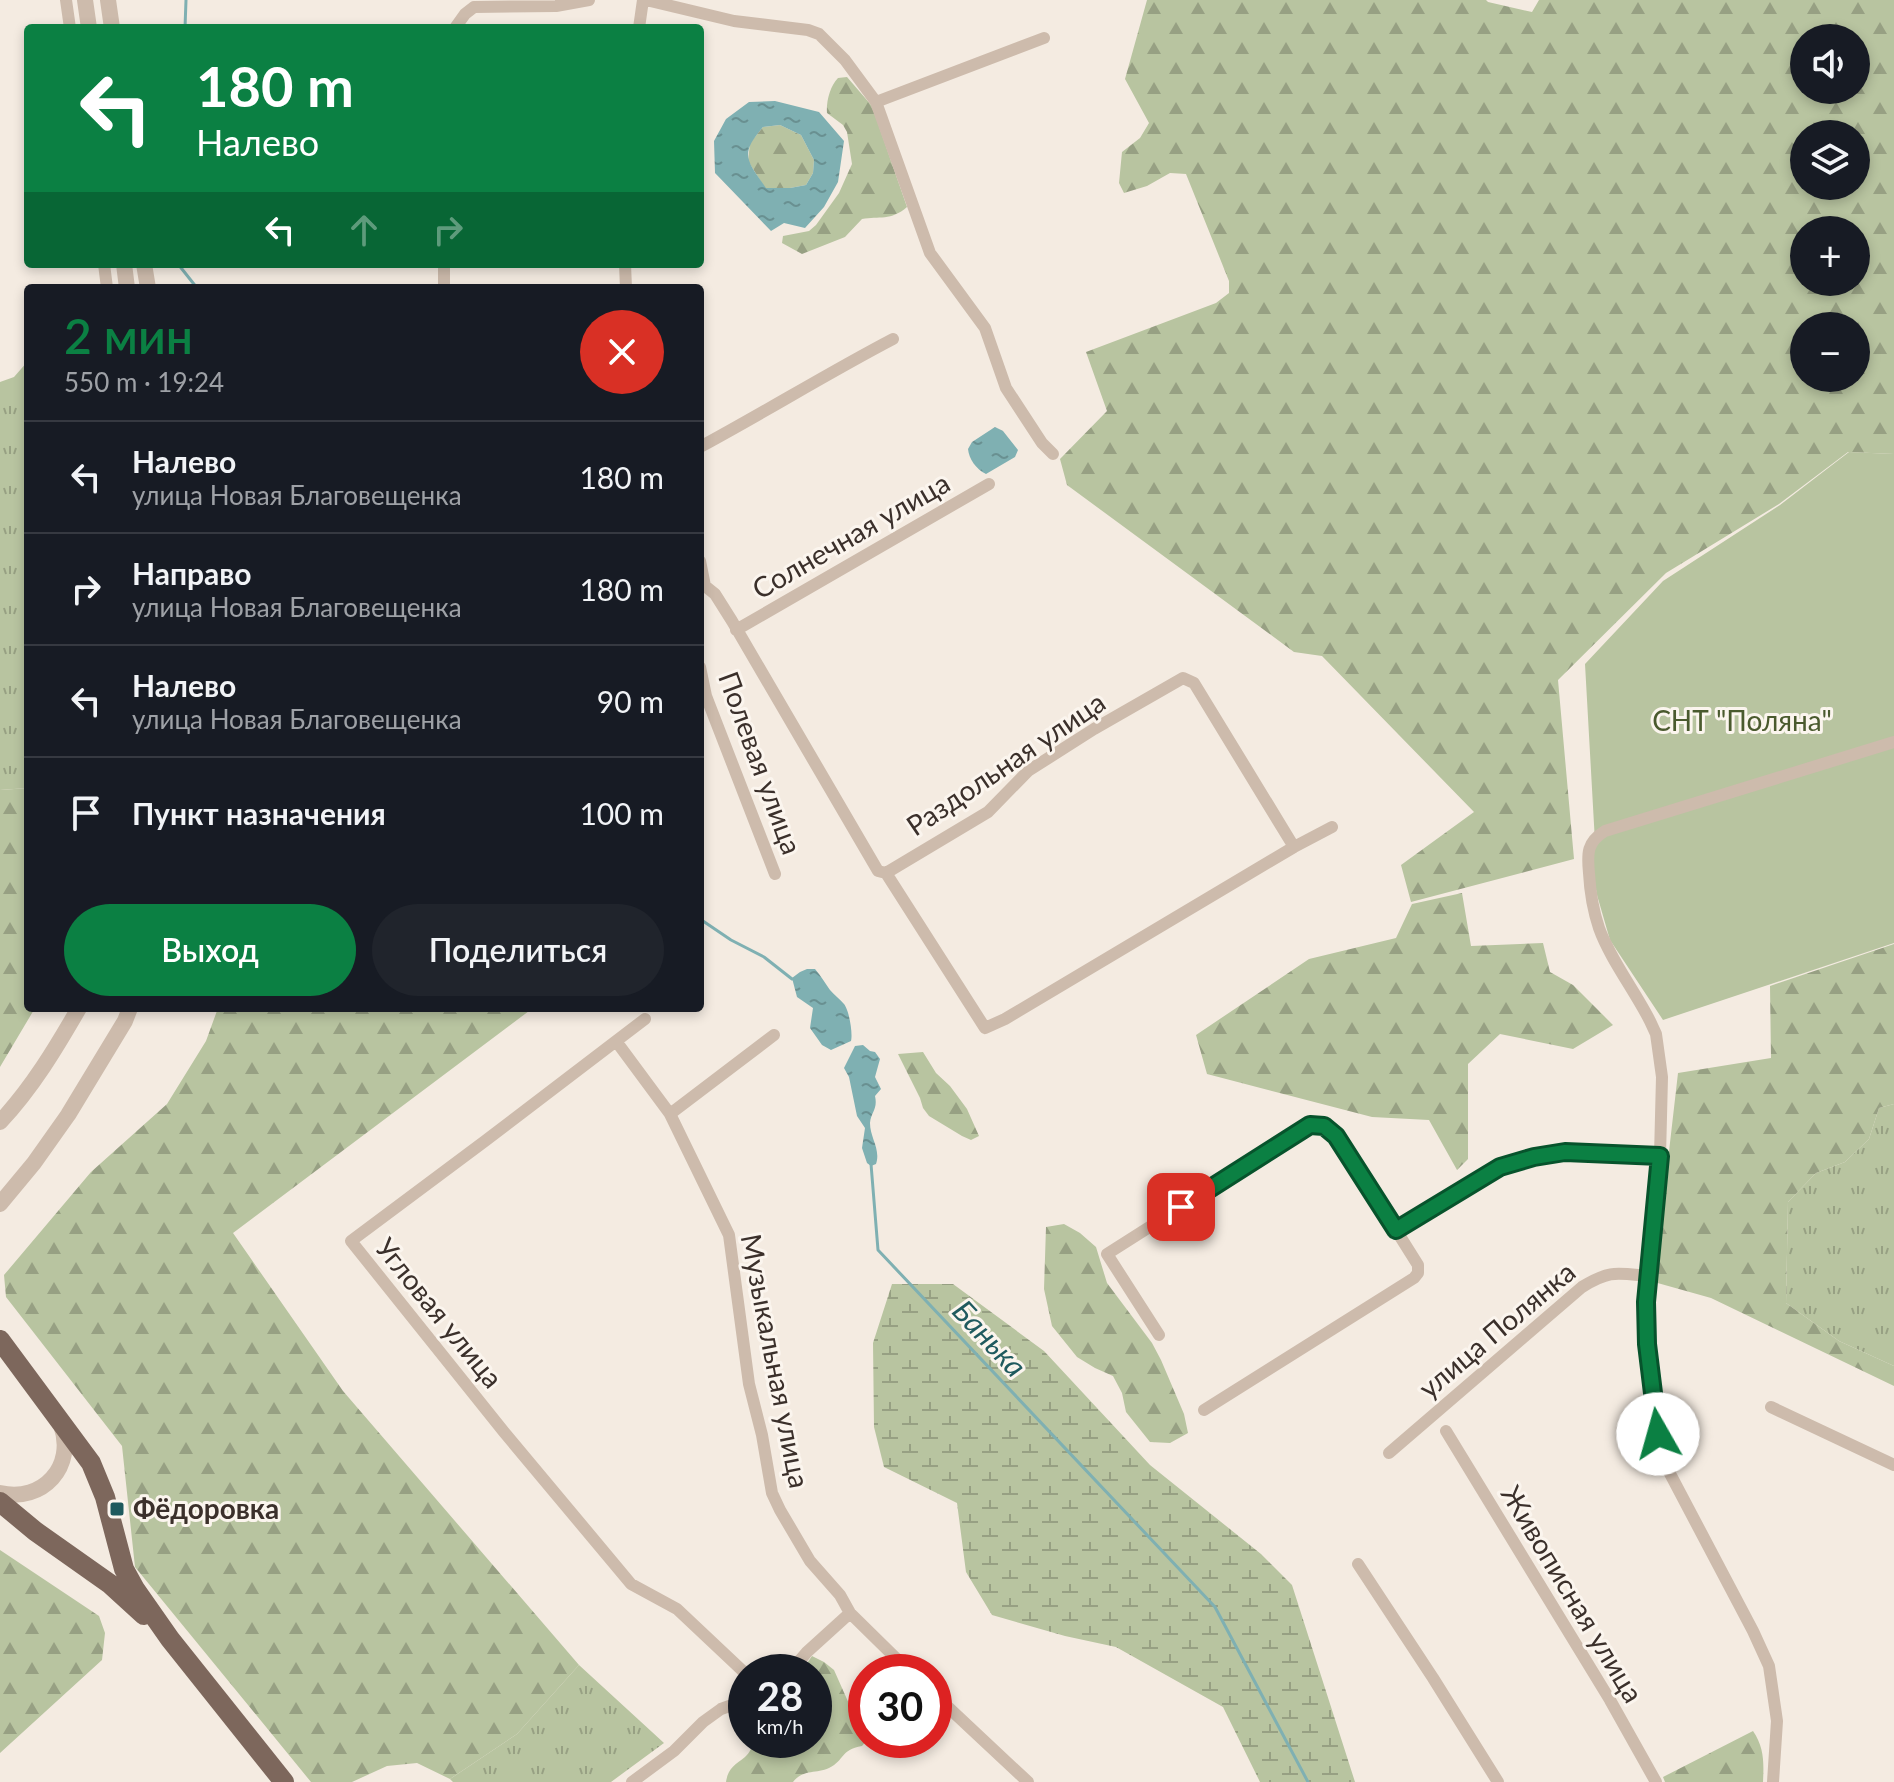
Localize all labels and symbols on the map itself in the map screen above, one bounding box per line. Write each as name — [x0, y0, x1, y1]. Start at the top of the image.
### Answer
street label: Солнечная улица — [746, 465, 955, 605]
street label: Полевая улица — [712, 667, 810, 859]
street label: Раздольная улица — [900, 684, 1111, 842]
park label: СНТ "Поляна" — [1652, 703, 1832, 737]
pin — [1147, 1173, 1215, 1241]
street label: Угловая улица — [369, 1231, 511, 1394]
street label: Музыкальная улица — [735, 1231, 817, 1491]
street label: улица Полянка — [1411, 1254, 1581, 1404]
water label: Банька — [946, 1292, 1035, 1383]
position arrow — [1616, 1392, 1700, 1476]
street label: Живописная улица — [1495, 1479, 1651, 1708]
place label: Фёдоровка — [133, 1491, 279, 1525]
marker: Фёдоровка — [108, 1500, 126, 1518]
speed limit sign: 30 — [848, 1654, 952, 1758]

